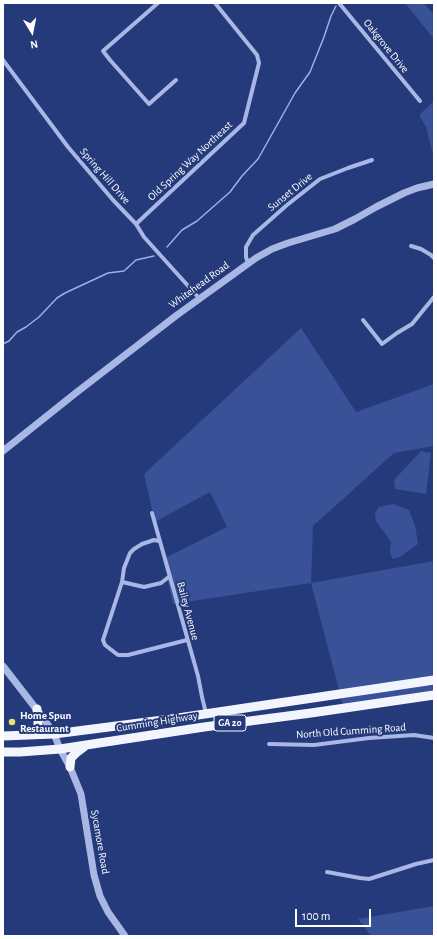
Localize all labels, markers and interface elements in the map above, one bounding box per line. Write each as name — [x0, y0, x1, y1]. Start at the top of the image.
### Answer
north arrow — [12, 12, 52, 52]
street label: Oakgrove Drive — [360, 16, 412, 76]
text: N — [29, 38, 39, 50]
street label: Old Spring Way Northeast — [145, 118, 235, 204]
street label: Spring Hill Drive — [77, 145, 133, 207]
street label: Sunset Drive — [265, 170, 315, 214]
street label: Whitehead Road — [166, 259, 232, 311]
street label: Bailey Avenue — [174, 580, 202, 642]
place label: Home Spun Restaurant — [20, 709, 71, 735]
street label: Cumming Highway — [115, 709, 199, 735]
road number: GA 20 — [214, 715, 246, 731]
marker: Home Spun Restaurant — [7, 717, 17, 727]
street label: North Old Cumming Road — [295, 721, 407, 741]
street label: Sycamore Road — [88, 809, 112, 875]
scale bar — [297, 901, 373, 927]
text: 100 m — [302, 910, 330, 922]

